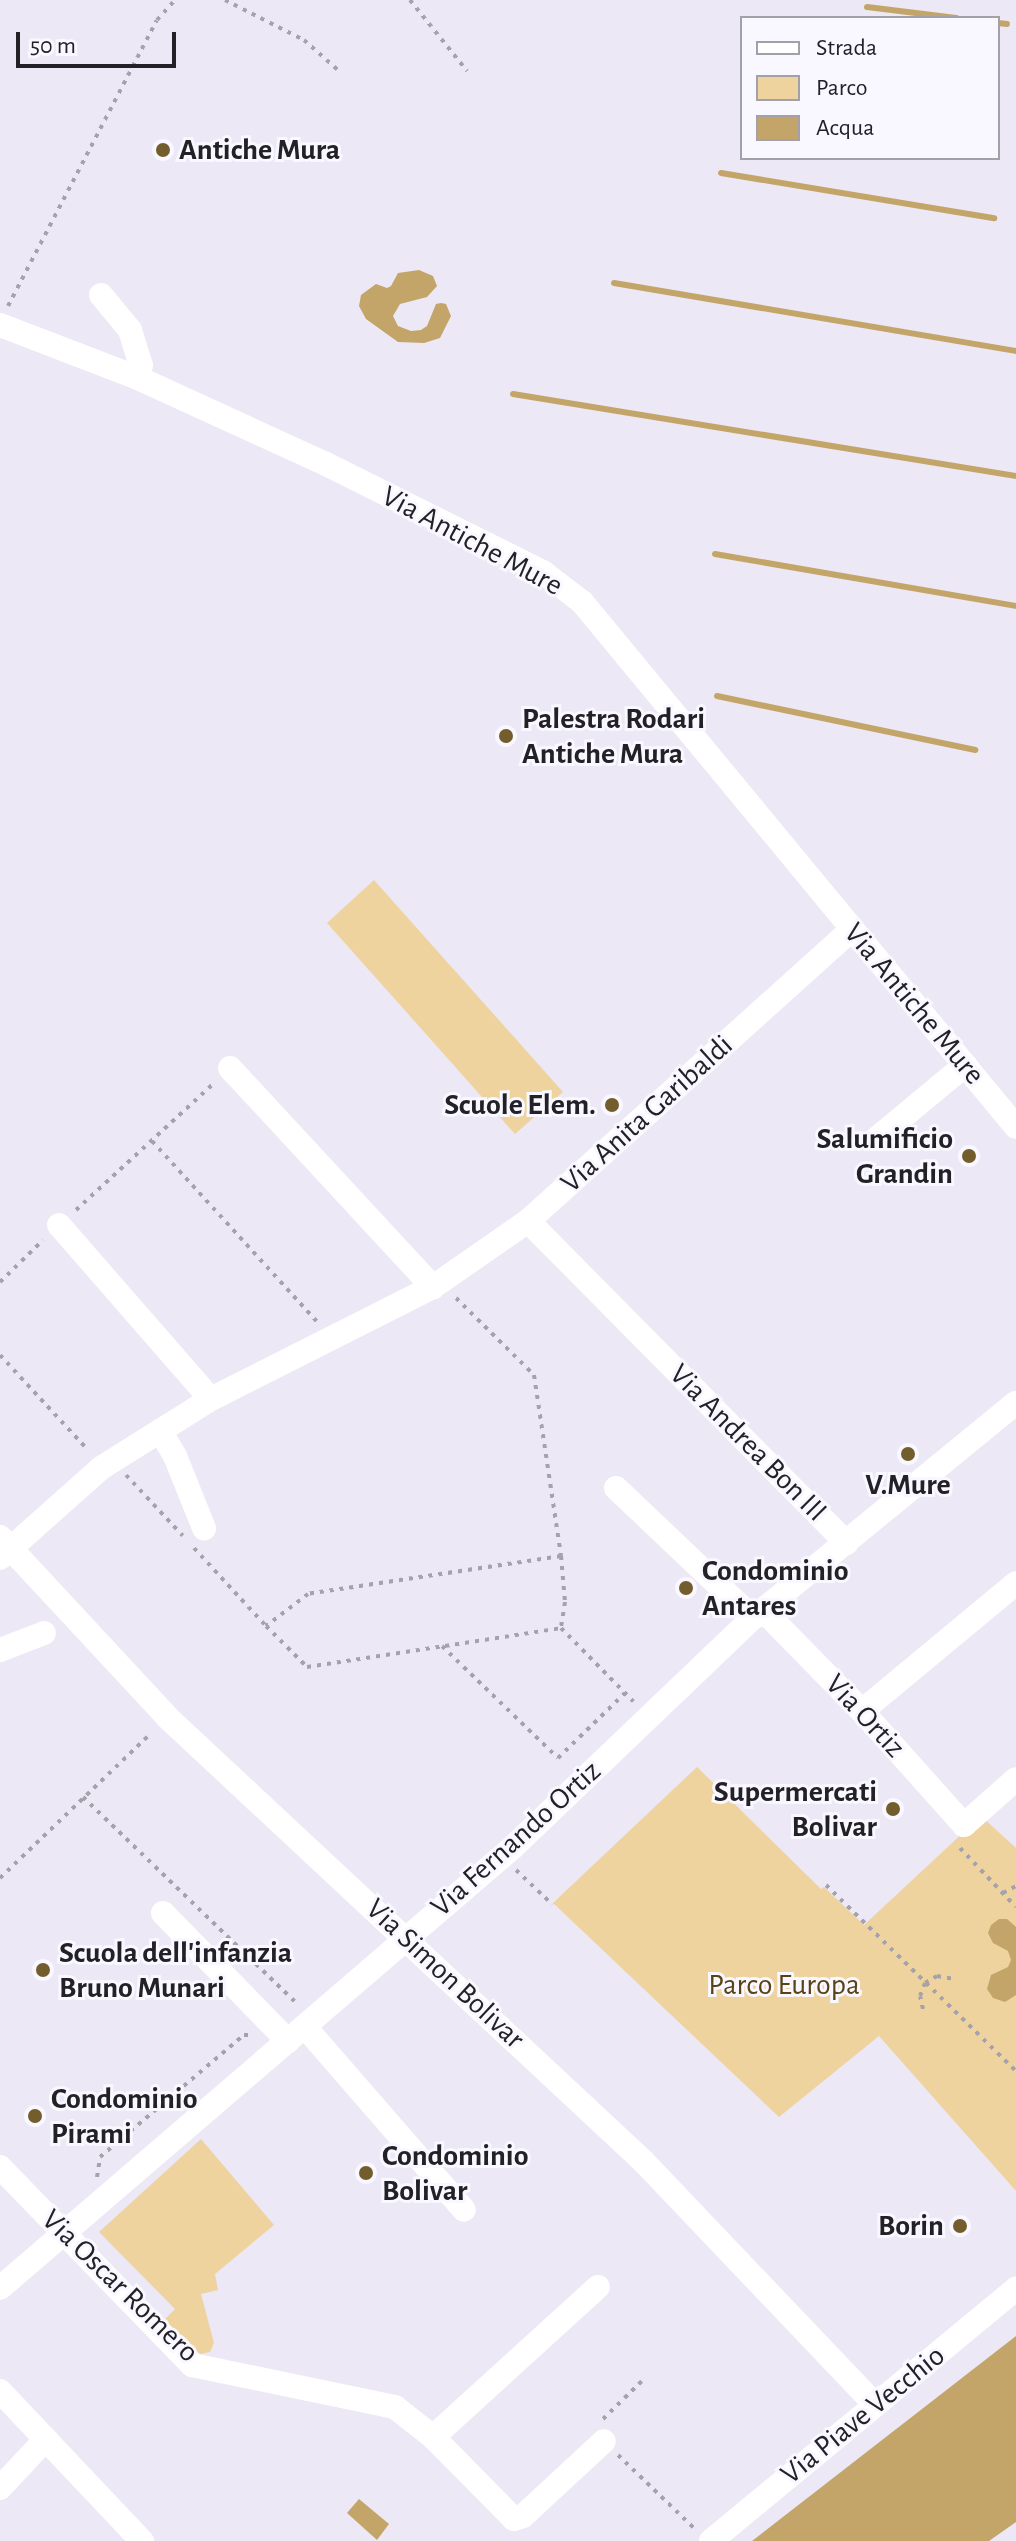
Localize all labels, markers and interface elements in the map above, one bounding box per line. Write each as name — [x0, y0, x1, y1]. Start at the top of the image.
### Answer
scale bar — [20, 16, 180, 66]
legend — [740, 16, 1000, 160]
text: 50 m — [30, 34, 76, 58]
text: Strada — [816, 36, 877, 60]
text: Parco — [816, 76, 867, 100]
text: Acqua — [816, 116, 874, 140]
place label: Antiche Mura — [179, 132, 340, 168]
marker: Antiche Mura — [154, 141, 172, 159]
street label: Via Antiche Mure — [375, 478, 569, 604]
place label: Palestra Rodari Antiche Mura — [522, 701, 705, 772]
marker: Palestra Rodari Antiche Mura — [497, 727, 515, 745]
street label: Via Antiche Mure — [836, 916, 992, 1092]
street label: Via Anita Garibaldi — [554, 1027, 740, 1201]
place label: Scuole Elem. — [444, 1087, 596, 1123]
marker: Scuole Elem. — [603, 1096, 621, 1114]
place label: Salumificio Grandin — [817, 1121, 953, 1192]
marker: Salumificio Grandin — [960, 1147, 978, 1165]
street label: Via Andrea Bon III — [662, 1357, 834, 1529]
marker: V.Mure — [899, 1445, 917, 1463]
place label: V.Mure — [865, 1467, 951, 1503]
place label: Condominio Antares — [702, 1553, 849, 1624]
marker: Condominio Antares — [677, 1579, 695, 1597]
street label: Via Ortiz — [817, 1667, 913, 1765]
street label: Via Fernando Ortiz — [424, 1753, 608, 1925]
place label: Supermercati Bolivar — [714, 1774, 877, 1844]
marker: Supermercati Bolivar — [884, 1800, 902, 1818]
street label: Via Simon Bolivar — [358, 1891, 532, 2057]
place label: Scuola dell'infanzia Bruno Munari — [59, 1935, 292, 2006]
marker: Scuola dell'infanzia Bruno Munari — [34, 1961, 52, 1979]
park label: Parco Europa — [708, 1967, 860, 2003]
place label: Condominio Pirami — [51, 2081, 198, 2152]
marker: Condominio Pirami — [26, 2107, 44, 2125]
place label: Condominio Bolivar — [382, 2138, 529, 2208]
marker: Condominio Bolivar — [357, 2164, 375, 2182]
street label: Via Oscar Romero — [34, 2202, 206, 2370]
place label: Borin — [878, 2208, 944, 2244]
marker: Borin — [951, 2217, 969, 2235]
street label: Via Piave Vecchio — [774, 2338, 952, 2492]

